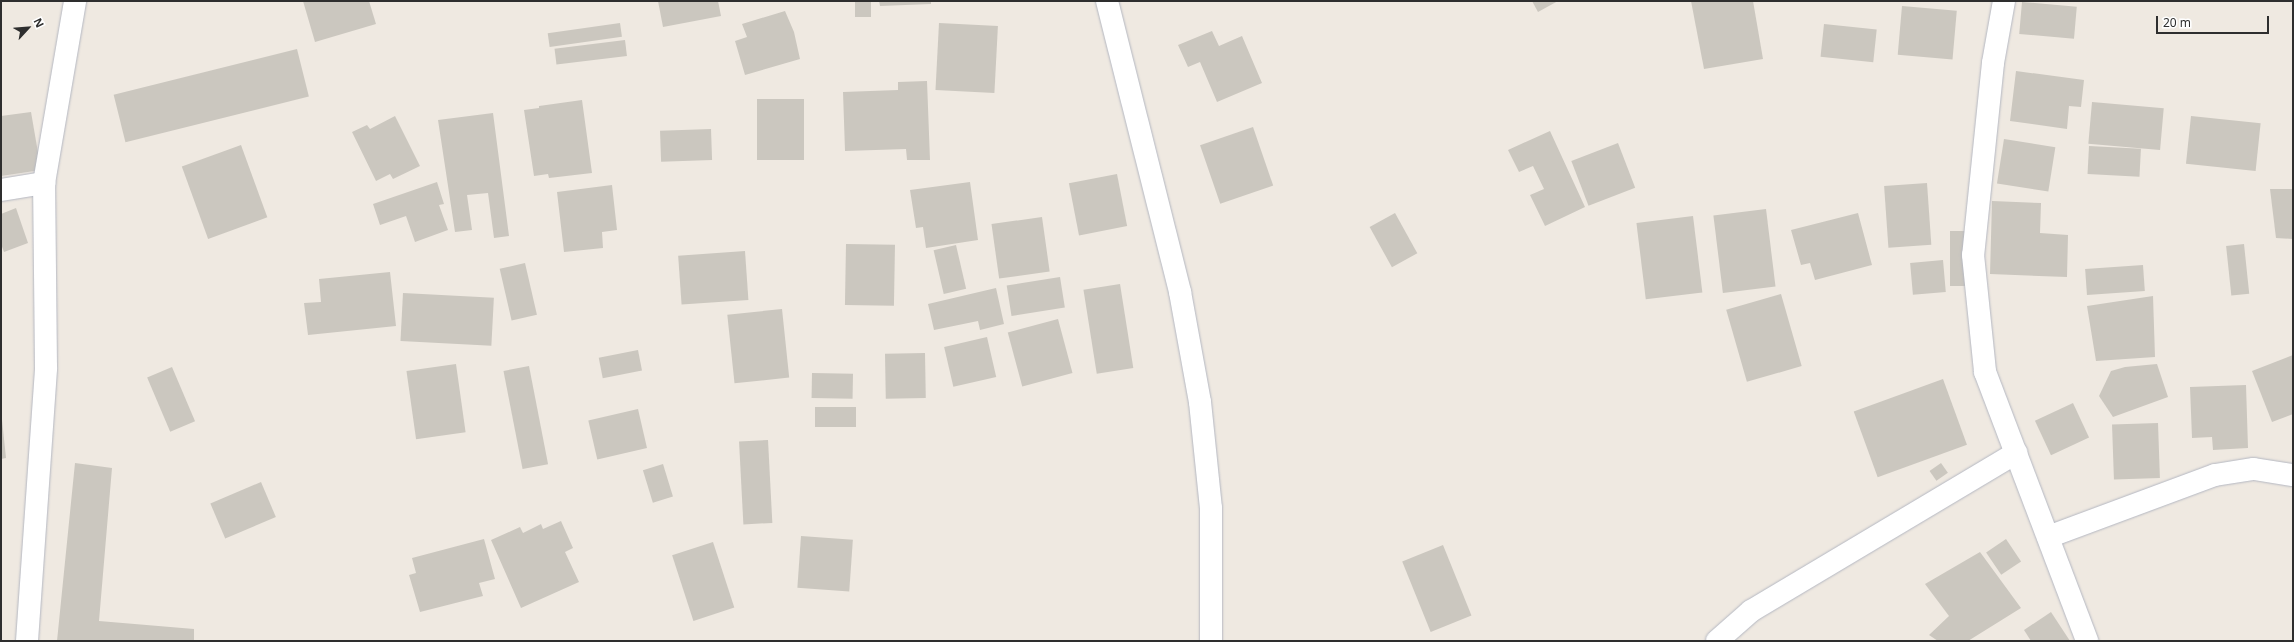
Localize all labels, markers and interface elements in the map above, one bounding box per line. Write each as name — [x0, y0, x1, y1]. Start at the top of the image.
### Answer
north arrow — [8, 8, 48, 48]
scale bar — [2158, 8, 2271, 34]
text: 20 m — [2163, 14, 2191, 31]
text: N — [31, 15, 48, 30]

